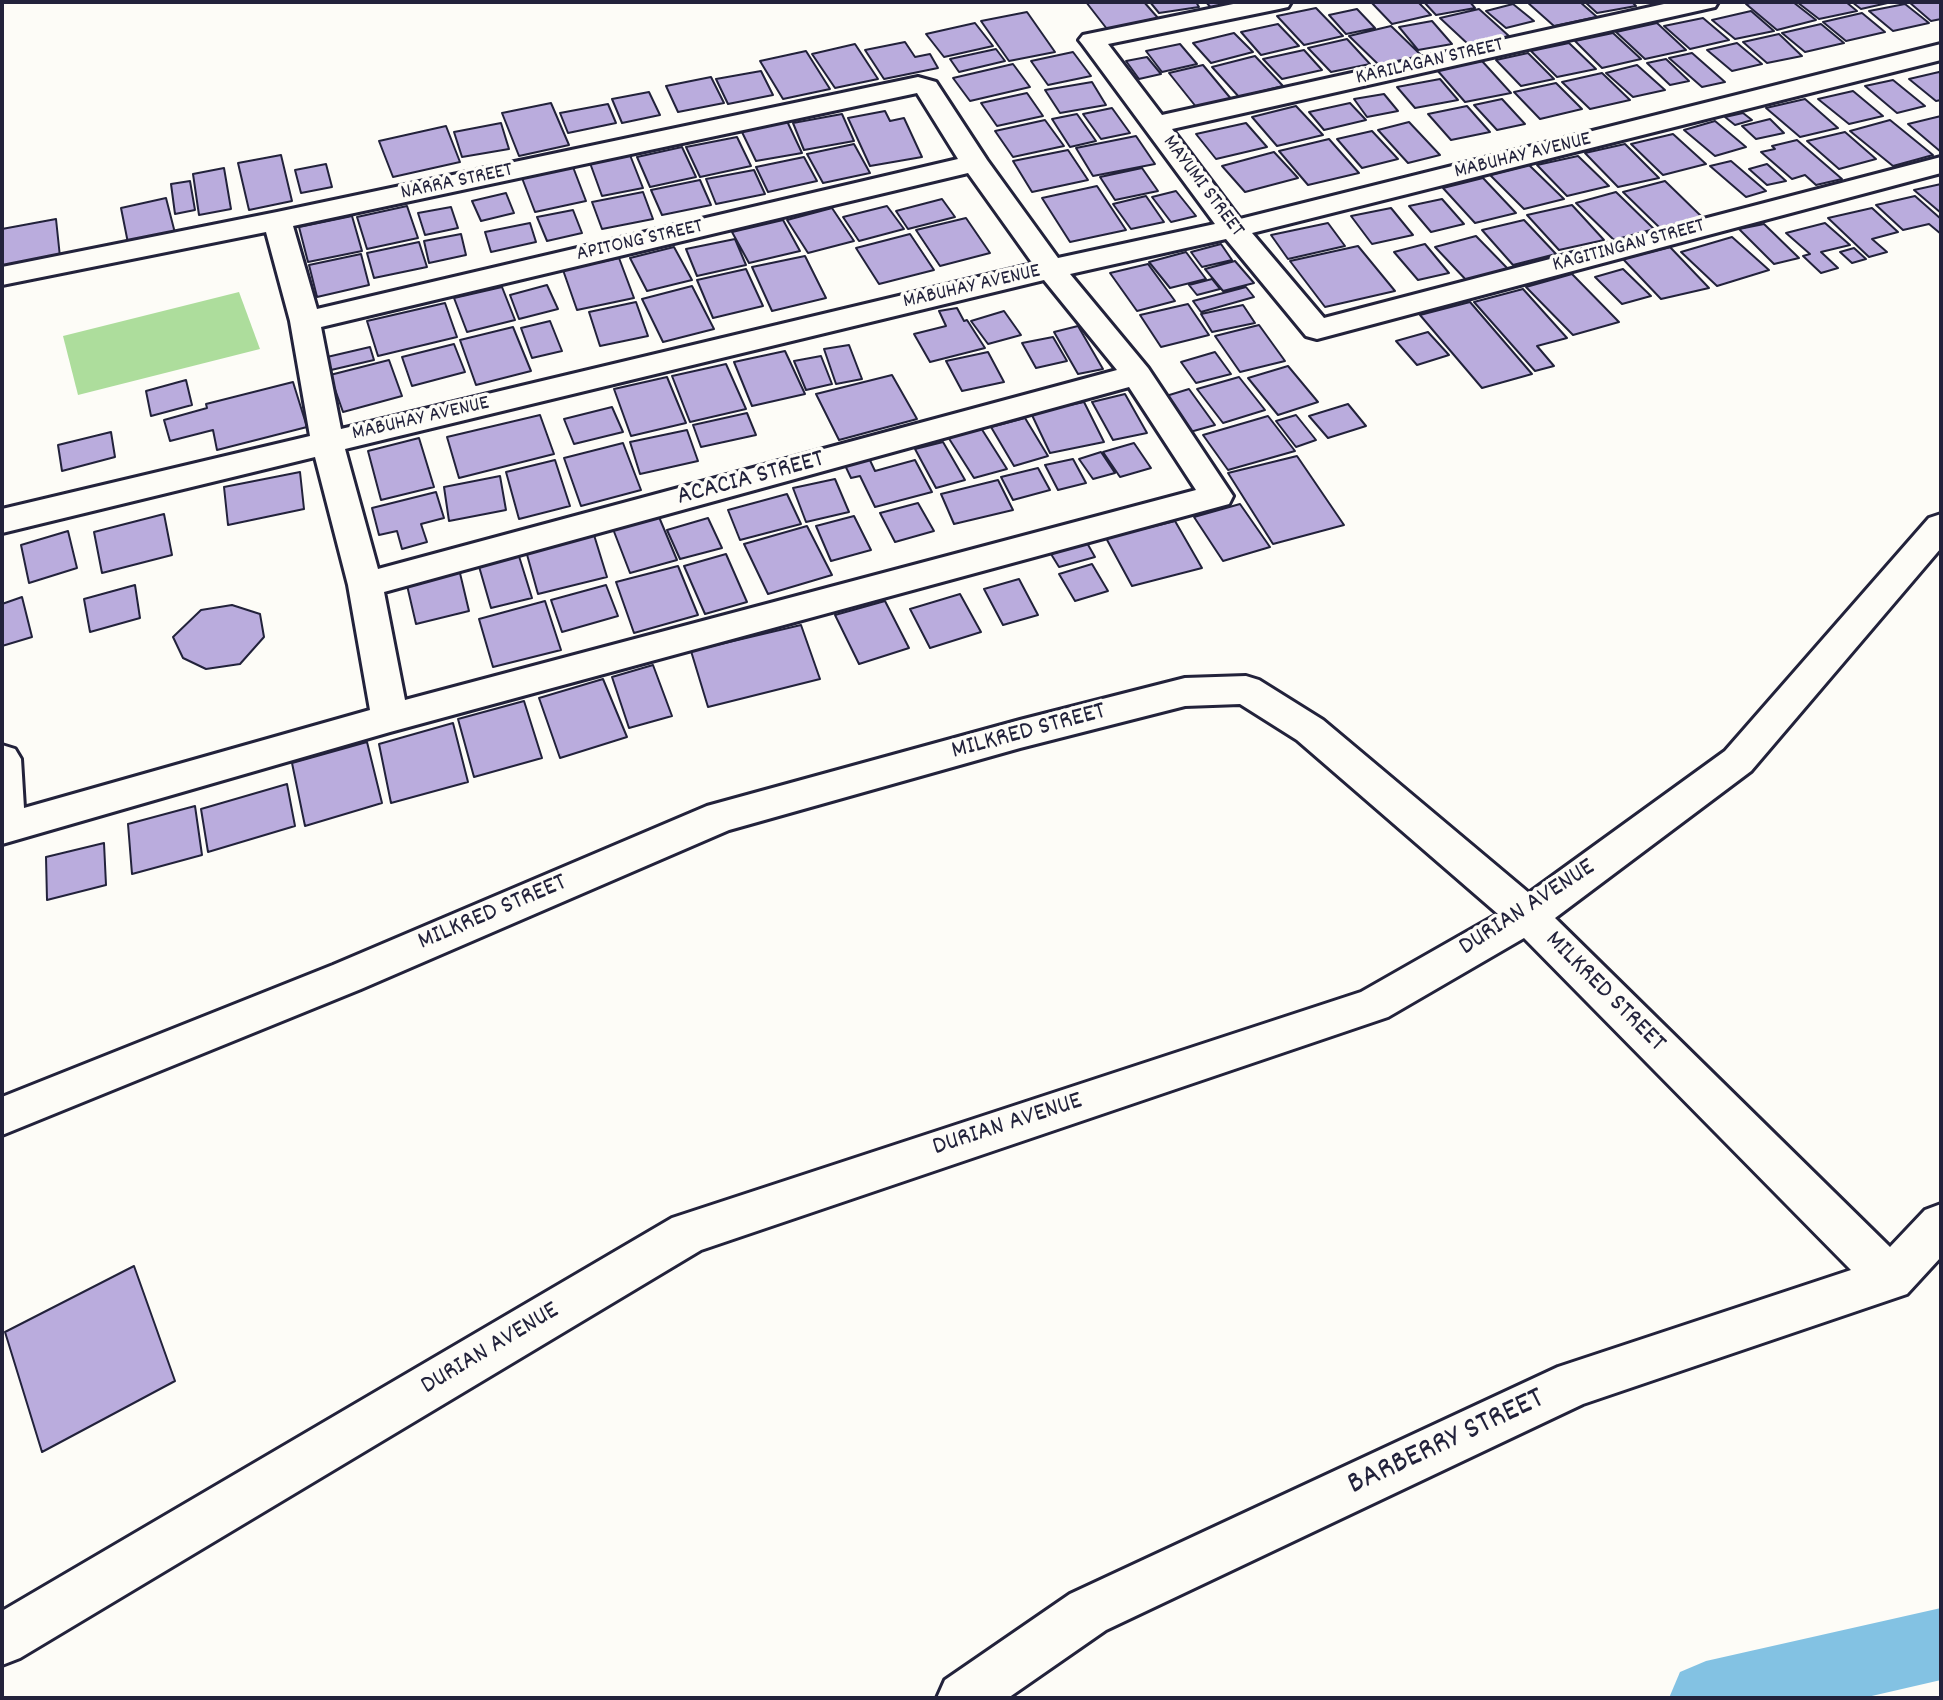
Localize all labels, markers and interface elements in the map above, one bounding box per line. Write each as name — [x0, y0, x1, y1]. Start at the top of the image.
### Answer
street label: KARILAGAN STREET — [1354, 34, 1506, 92]
street label: MABUHAY AVENUE — [1452, 128, 1594, 186]
street label: MAYUMI STREET — [1156, 131, 1248, 243]
street label: NARRA STREET — [399, 159, 515, 207]
street label: APITONG STREET — [574, 215, 706, 269]
street label: KAGITINGAN STREET — [1550, 215, 1708, 279]
street label: MABUHAY AVENUE — [901, 260, 1043, 316]
street label: MABUHAY AVENUE — [350, 392, 492, 448]
street label: ACACIA STREET — [674, 445, 828, 515]
street label: MILKRED STREET — [949, 697, 1109, 769]
street label: DURIAN AVENUE — [1454, 854, 1602, 964]
street label: MILKRED STREET — [414, 869, 572, 959]
street label: MILKRED STREET — [1537, 926, 1671, 1060]
street label: DURIAN AVENUE — [929, 1087, 1087, 1165]
street label: DURIAN AVENUE — [416, 1297, 566, 1403]
street label: BARBERRY STREET — [1343, 1382, 1551, 1506]

